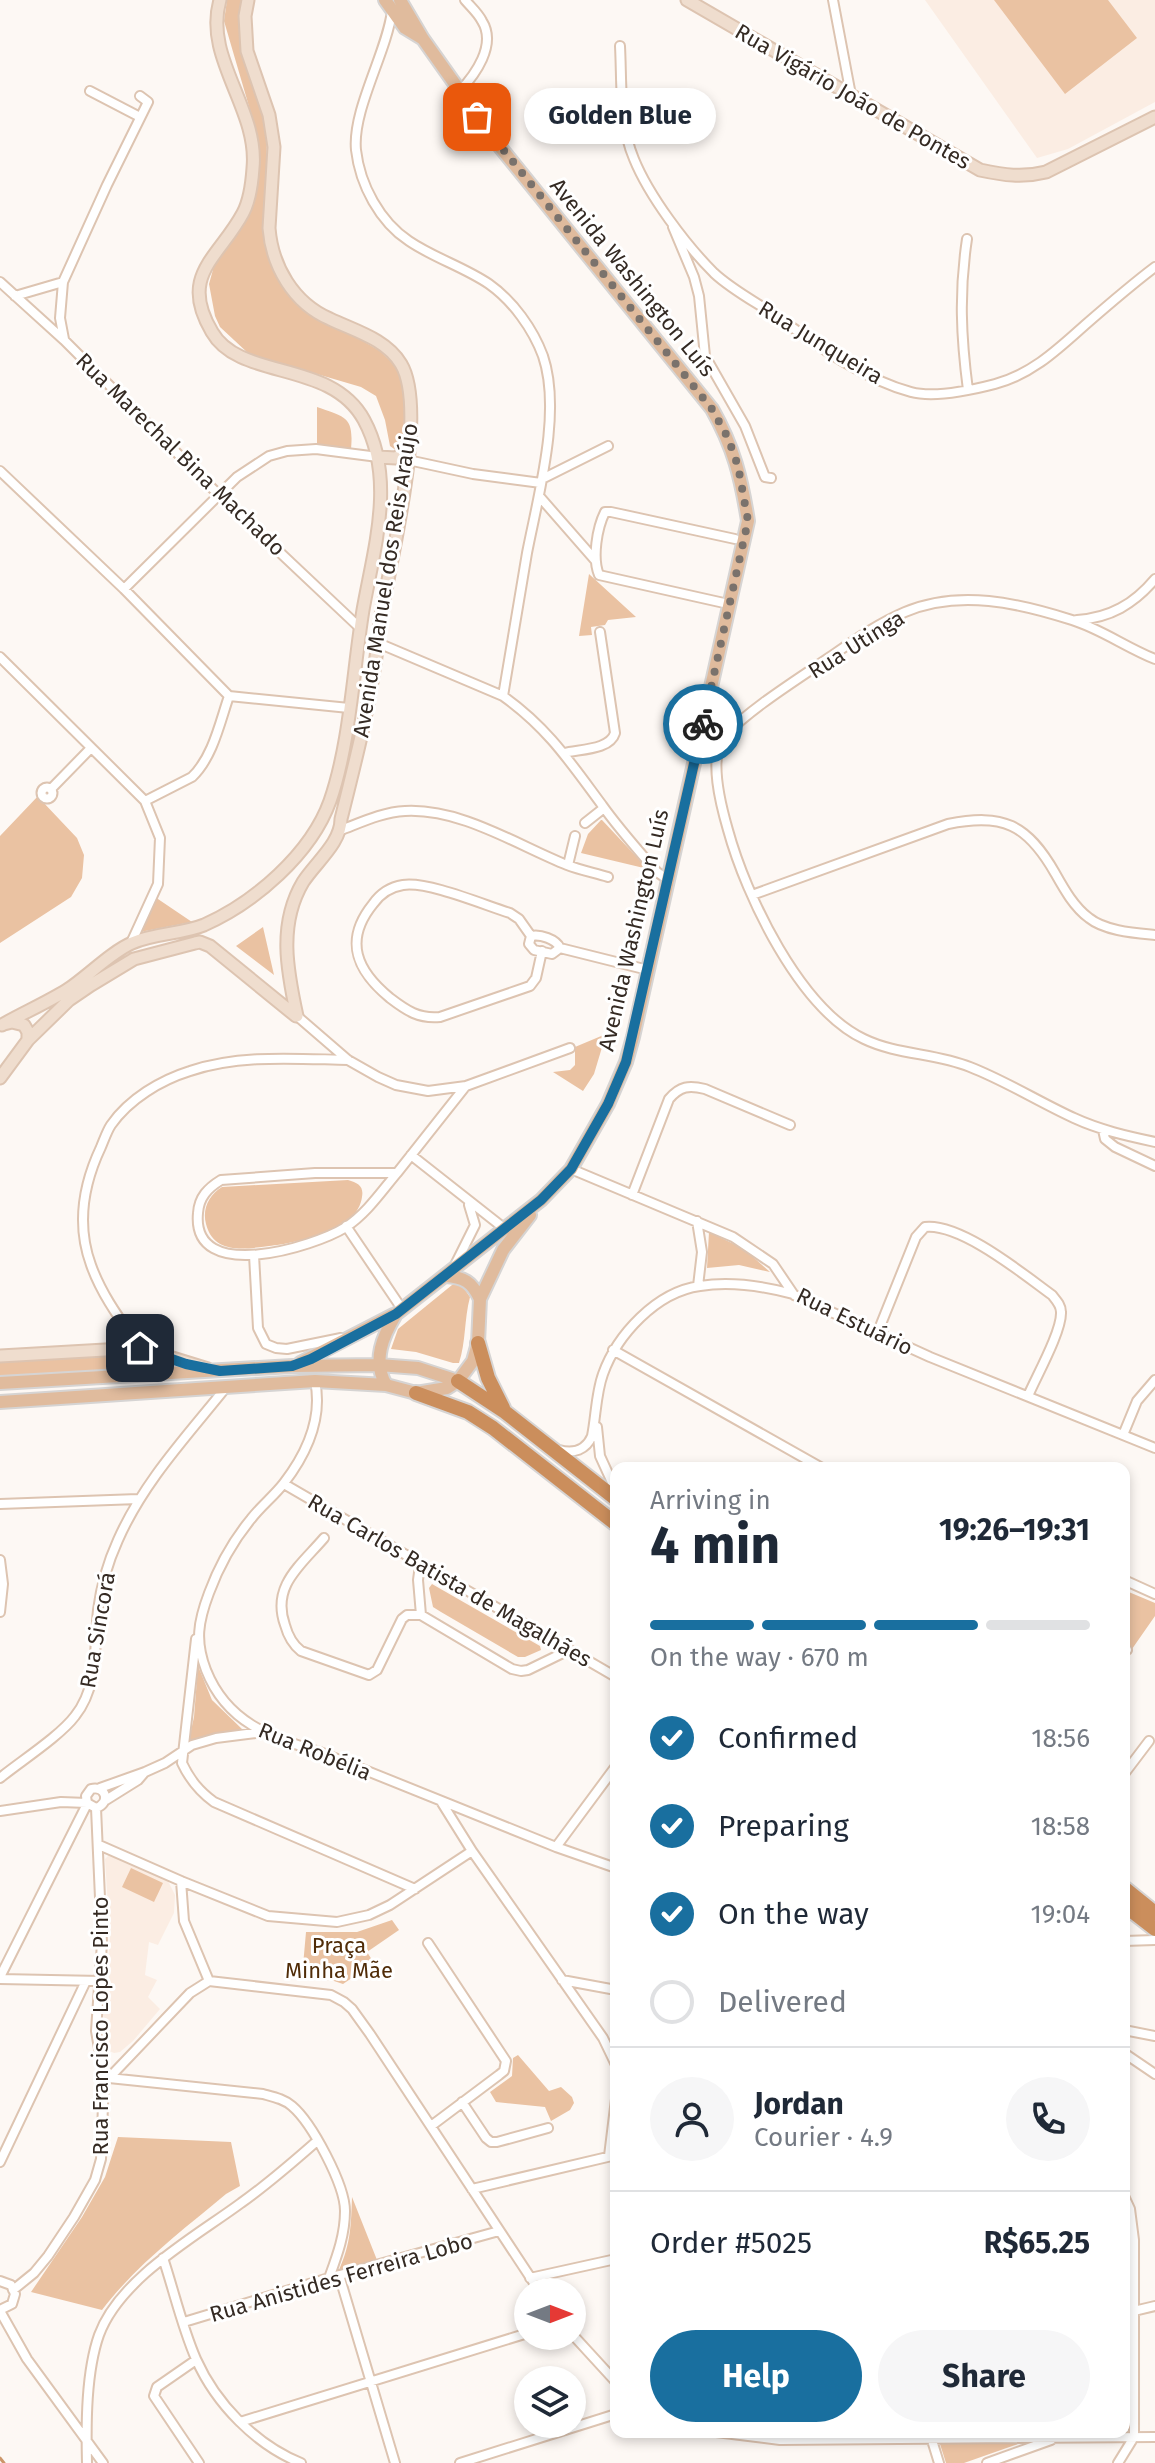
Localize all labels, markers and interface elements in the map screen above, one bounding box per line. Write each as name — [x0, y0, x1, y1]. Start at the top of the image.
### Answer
street label: Rua Vigário João de Pontes — [730, 18, 975, 175]
pin — [443, 83, 511, 151]
callout: Golden Blue — [525, 89, 717, 145]
icon: bag — [455, 95, 499, 139]
text: Golden Blue — [548, 100, 692, 131]
street label: Avenida Washington Luís — [544, 173, 721, 382]
street label: Rua Junqueira — [754, 295, 888, 390]
street label: Rua Marechal Bina Machado — [70, 347, 291, 562]
street label: Avenida Manuel dos Reis Araújo — [347, 421, 424, 739]
street label: Rua Utinga — [803, 604, 909, 685]
courier — [663, 684, 743, 764]
icon: bike — [681, 702, 725, 746]
street label: Avenida Washington Luís — [593, 807, 674, 1054]
street label: Rua Estuário — [792, 1282, 917, 1361]
pin — [106, 1314, 174, 1382]
icon: home — [118, 1326, 162, 1370]
text: Arriving in — [650, 1485, 771, 1516]
street label: Rua Carlos Batista de Magalhães — [303, 1488, 596, 1673]
text: 19:26–19:31 — [939, 1512, 1090, 1548]
text: 4 min — [650, 1514, 780, 1577]
street label: Rua Sincorá — [74, 1570, 121, 1690]
text: On the way · 670 m — [650, 1642, 869, 1673]
icon: check — [650, 1716, 694, 1760]
street label: Rua Robélia — [254, 1717, 375, 1786]
text: Confirmed — [718, 1720, 858, 1756]
text: 18:56 — [1031, 1723, 1090, 1754]
icon: check — [650, 1804, 694, 1848]
text: Preparing — [718, 1808, 849, 1844]
text: 18:58 — [1031, 1811, 1090, 1842]
icon: check — [650, 1892, 694, 1936]
street label: Rua Francisco Lopes Pinto — [87, 1896, 114, 2156]
text: On the way — [718, 1896, 869, 1932]
text: 19:04 — [1031, 1899, 1090, 1930]
park label: Praça Minha Mãe — [285, 1932, 393, 1984]
text: Delivered — [718, 1984, 847, 2020]
button: person — [650, 2077, 734, 2161]
button: phone — [1006, 2077, 1090, 2161]
text: Jordan — [754, 2086, 844, 2122]
text: Courier · 4.9 — [754, 2122, 893, 2153]
text: Order #5025 — [650, 2225, 812, 2261]
text: R$65.25 — [984, 2225, 1090, 2261]
street label: Rua Anistides Ferreira Lobo — [206, 2227, 476, 2328]
north arrow — [514, 2278, 586, 2350]
map controls — [514, 2278, 586, 2438]
button: Help — [650, 2330, 862, 2422]
button: Share — [878, 2330, 1090, 2422]
button: layers — [514, 2366, 586, 2438]

